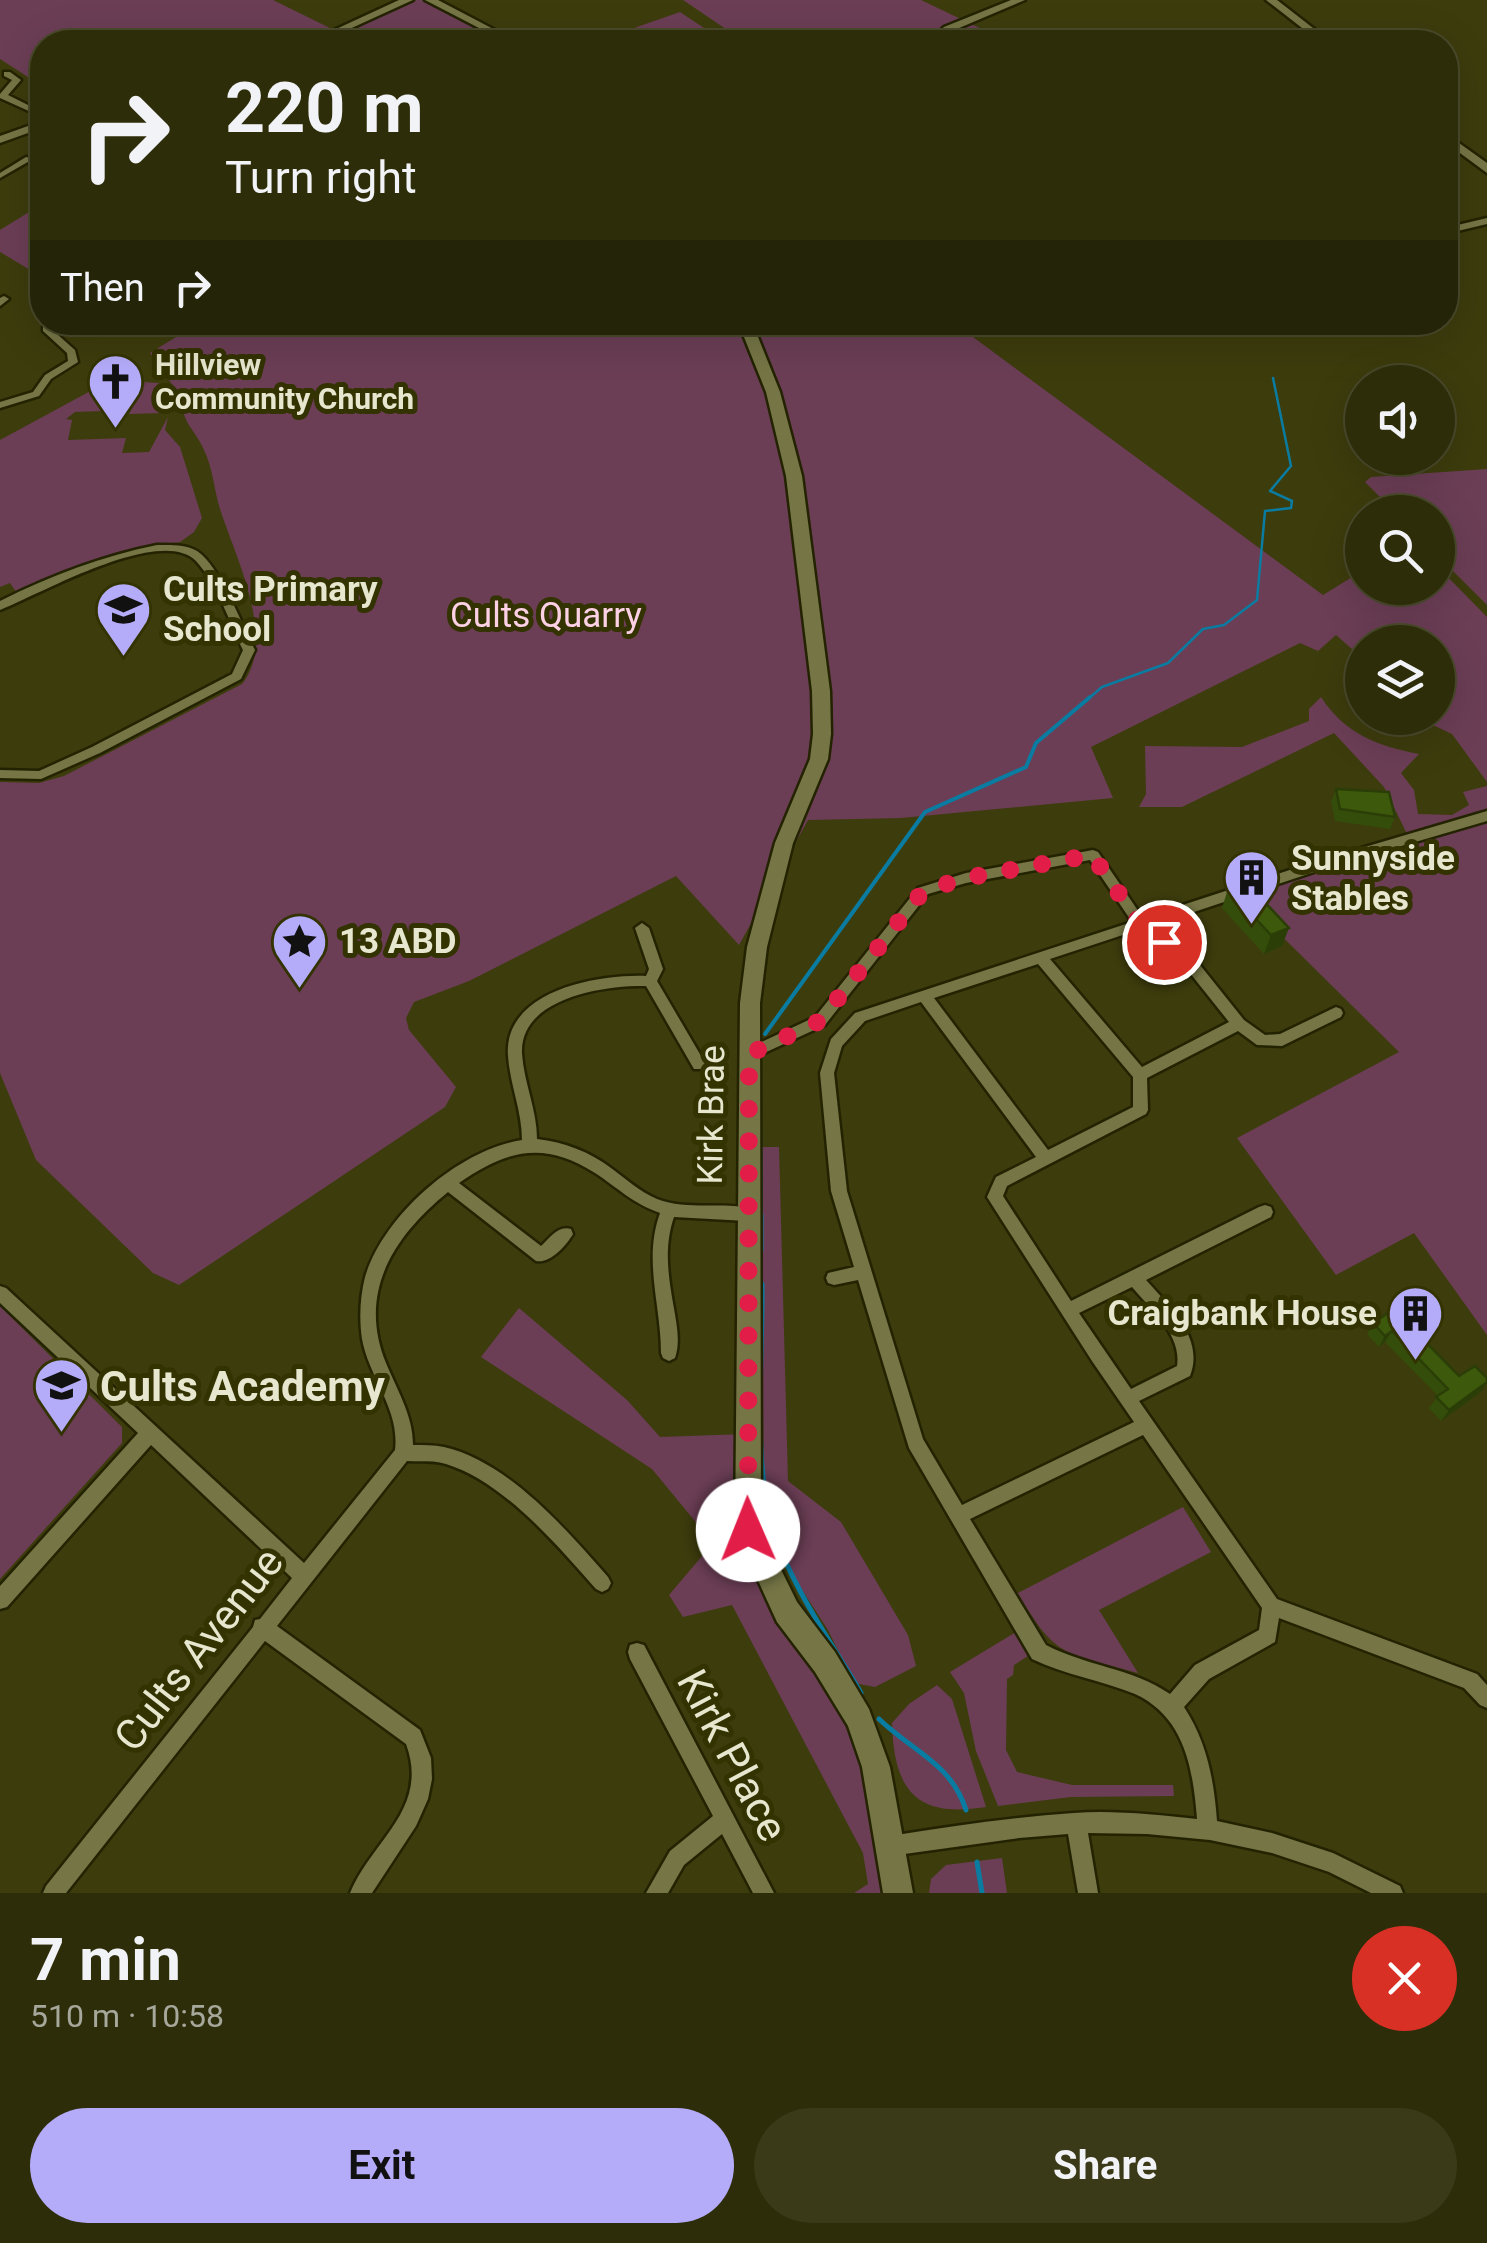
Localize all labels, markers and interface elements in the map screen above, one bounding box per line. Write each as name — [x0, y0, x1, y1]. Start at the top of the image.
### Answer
text: 220 m — [225, 67, 424, 149]
icon: right — [60, 70, 190, 200]
text: Turn right — [225, 151, 417, 204]
icon: right — [165, 260, 220, 315]
text: Then — [60, 266, 145, 310]
place label: Hillview Community Church — [155, 347, 414, 416]
church icon: Hillview Community Church — [86, 352, 146, 431]
map controls — [1345, 365, 1455, 735]
button: sound — [1345, 365, 1455, 475]
button: search — [1345, 495, 1455, 605]
place label: Cults Primary School — [163, 569, 378, 650]
school or university icon: Cults Primary School — [94, 579, 154, 658]
park label: Cults Quarry — [450, 595, 642, 636]
button: layers — [1345, 625, 1455, 735]
place label: Sunnyside Stables — [1291, 838, 1455, 919]
building icon: Sunnyside Stables — [1222, 848, 1282, 927]
pin — [1122, 900, 1207, 985]
place icon: 13 ABD — [270, 911, 330, 990]
icon: arrive — [1137, 915, 1192, 970]
place label: 13 ABD — [339, 921, 456, 962]
street label: Kirk Brae — [690, 1045, 733, 1185]
building icon: Craigbank House — [1386, 1283, 1446, 1362]
place label: Craigbank House — [1107, 1293, 1377, 1334]
school or university icon: Cults Academy — [31, 1356, 91, 1435]
place label: Cults Academy — [100, 1362, 386, 1411]
position arrow — [696, 1478, 800, 1582]
street label: Cults Avenue — [104, 1538, 293, 1760]
street label: Kirk Place — [667, 1661, 798, 1849]
text: 7 min — [30, 1924, 181, 1995]
button: close — [1352, 1926, 1457, 2031]
text: 510 m · 10:58 — [30, 1997, 224, 2035]
button: Exit — [30, 2108, 734, 2223]
button: Share — [754, 2108, 1457, 2223]

